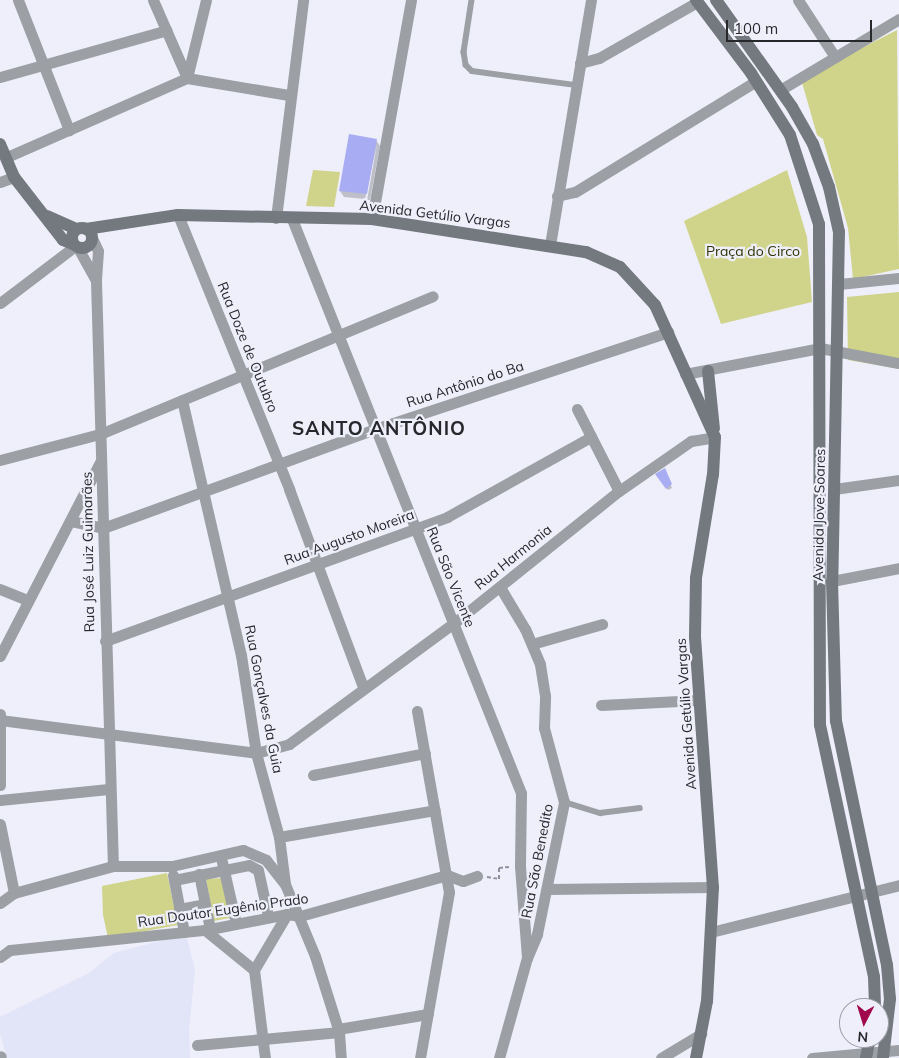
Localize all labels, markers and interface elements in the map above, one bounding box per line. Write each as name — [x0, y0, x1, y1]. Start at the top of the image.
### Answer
scale bar — [729, 10, 875, 42]
text: 100 m — [734, 19, 778, 38]
street label: Avenida Getúlio Vargas — [358, 196, 512, 232]
park label: Praça do Circo — [706, 243, 800, 259]
street label: Rua Doze de Outubro — [214, 279, 282, 415]
street label: Rua Antônio do Ba — [404, 357, 526, 411]
district label: SANTO ANTÔNIO — [290, 418, 468, 440]
street label: Avenida Jove Soares — [809, 449, 829, 581]
street label: Rua José Luiz Guimarães — [78, 471, 98, 633]
street label: Rua Augusto Moreira — [282, 506, 416, 568]
street label: Rua Harmonia — [471, 521, 555, 593]
street label: Rua São Vicente — [423, 524, 479, 630]
street label: Rua Gonçalves da Guia — [241, 623, 287, 775]
street label: Avenida Getúlio Vargas — [672, 638, 700, 790]
street label: Rua São Benedito — [518, 802, 556, 920]
street label: Rua Doutor Eugênio Prado — [137, 890, 309, 930]
north arrow — [839, 998, 889, 1048]
text: N — [857, 1028, 869, 1046]

